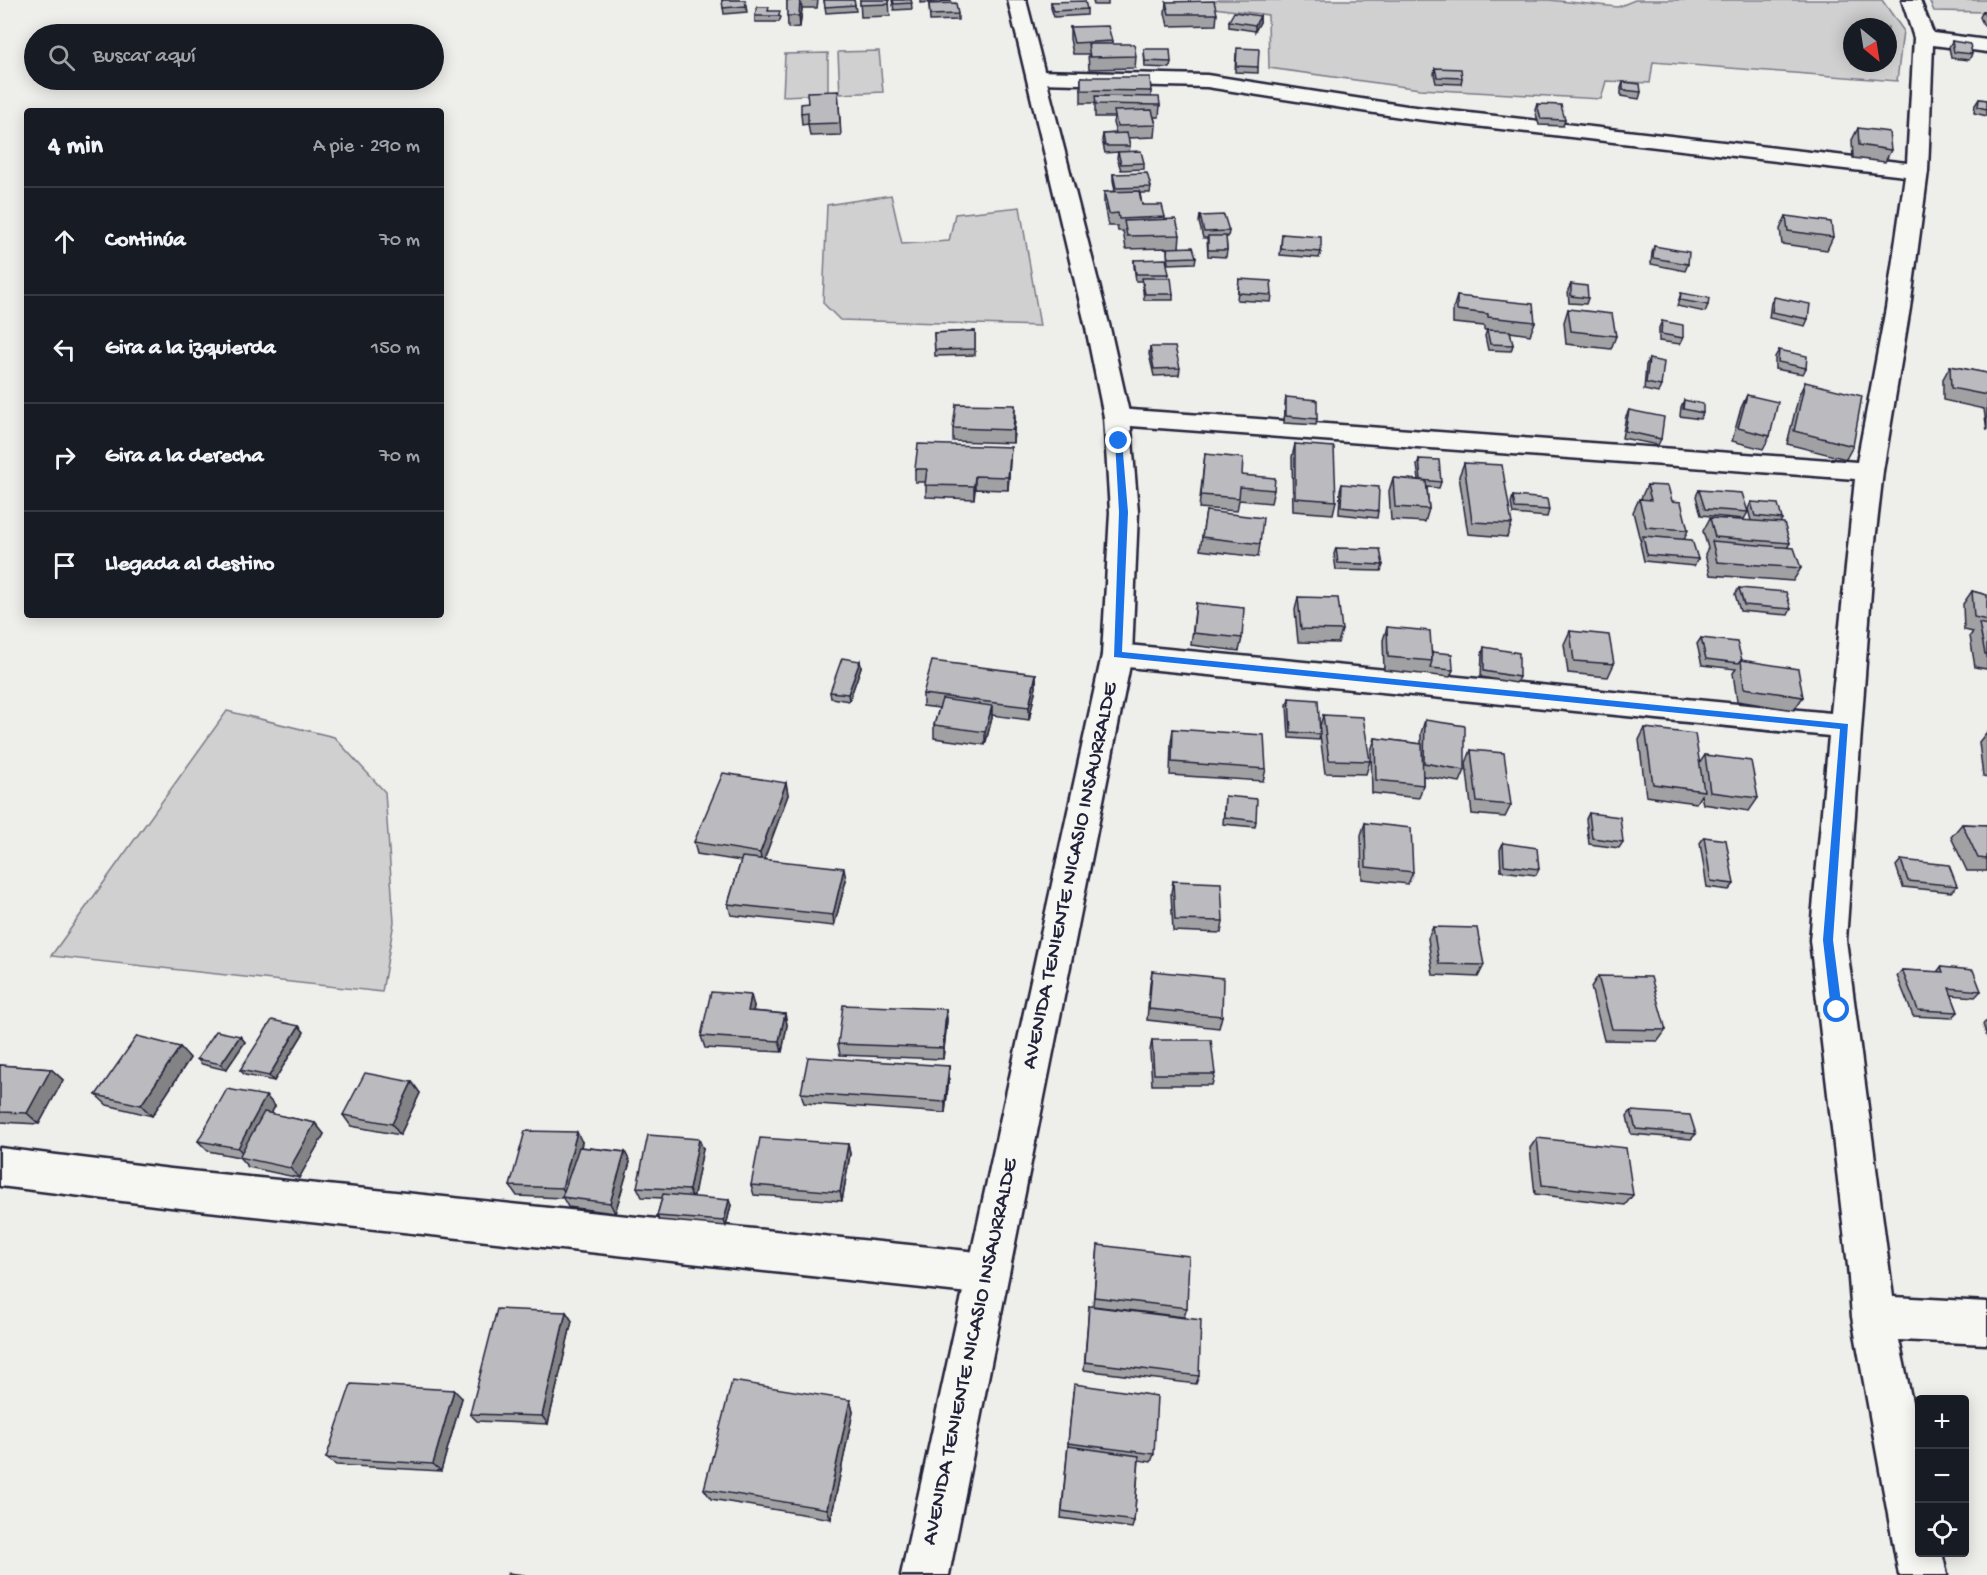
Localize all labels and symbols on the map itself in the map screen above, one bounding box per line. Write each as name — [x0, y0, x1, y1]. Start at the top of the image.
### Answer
north arrow — [1843, 18, 1897, 72]
route end — [1105, 427, 1131, 453]
street label: AVENIDA TENIENTE NICASIO INSAURRALDE — [1017, 679, 1125, 1072]
route start — [1823, 996, 1849, 1022]
street label: AVENIDA TENIENTE NICASIO INSAURRALDE — [917, 1155, 1025, 1548]

